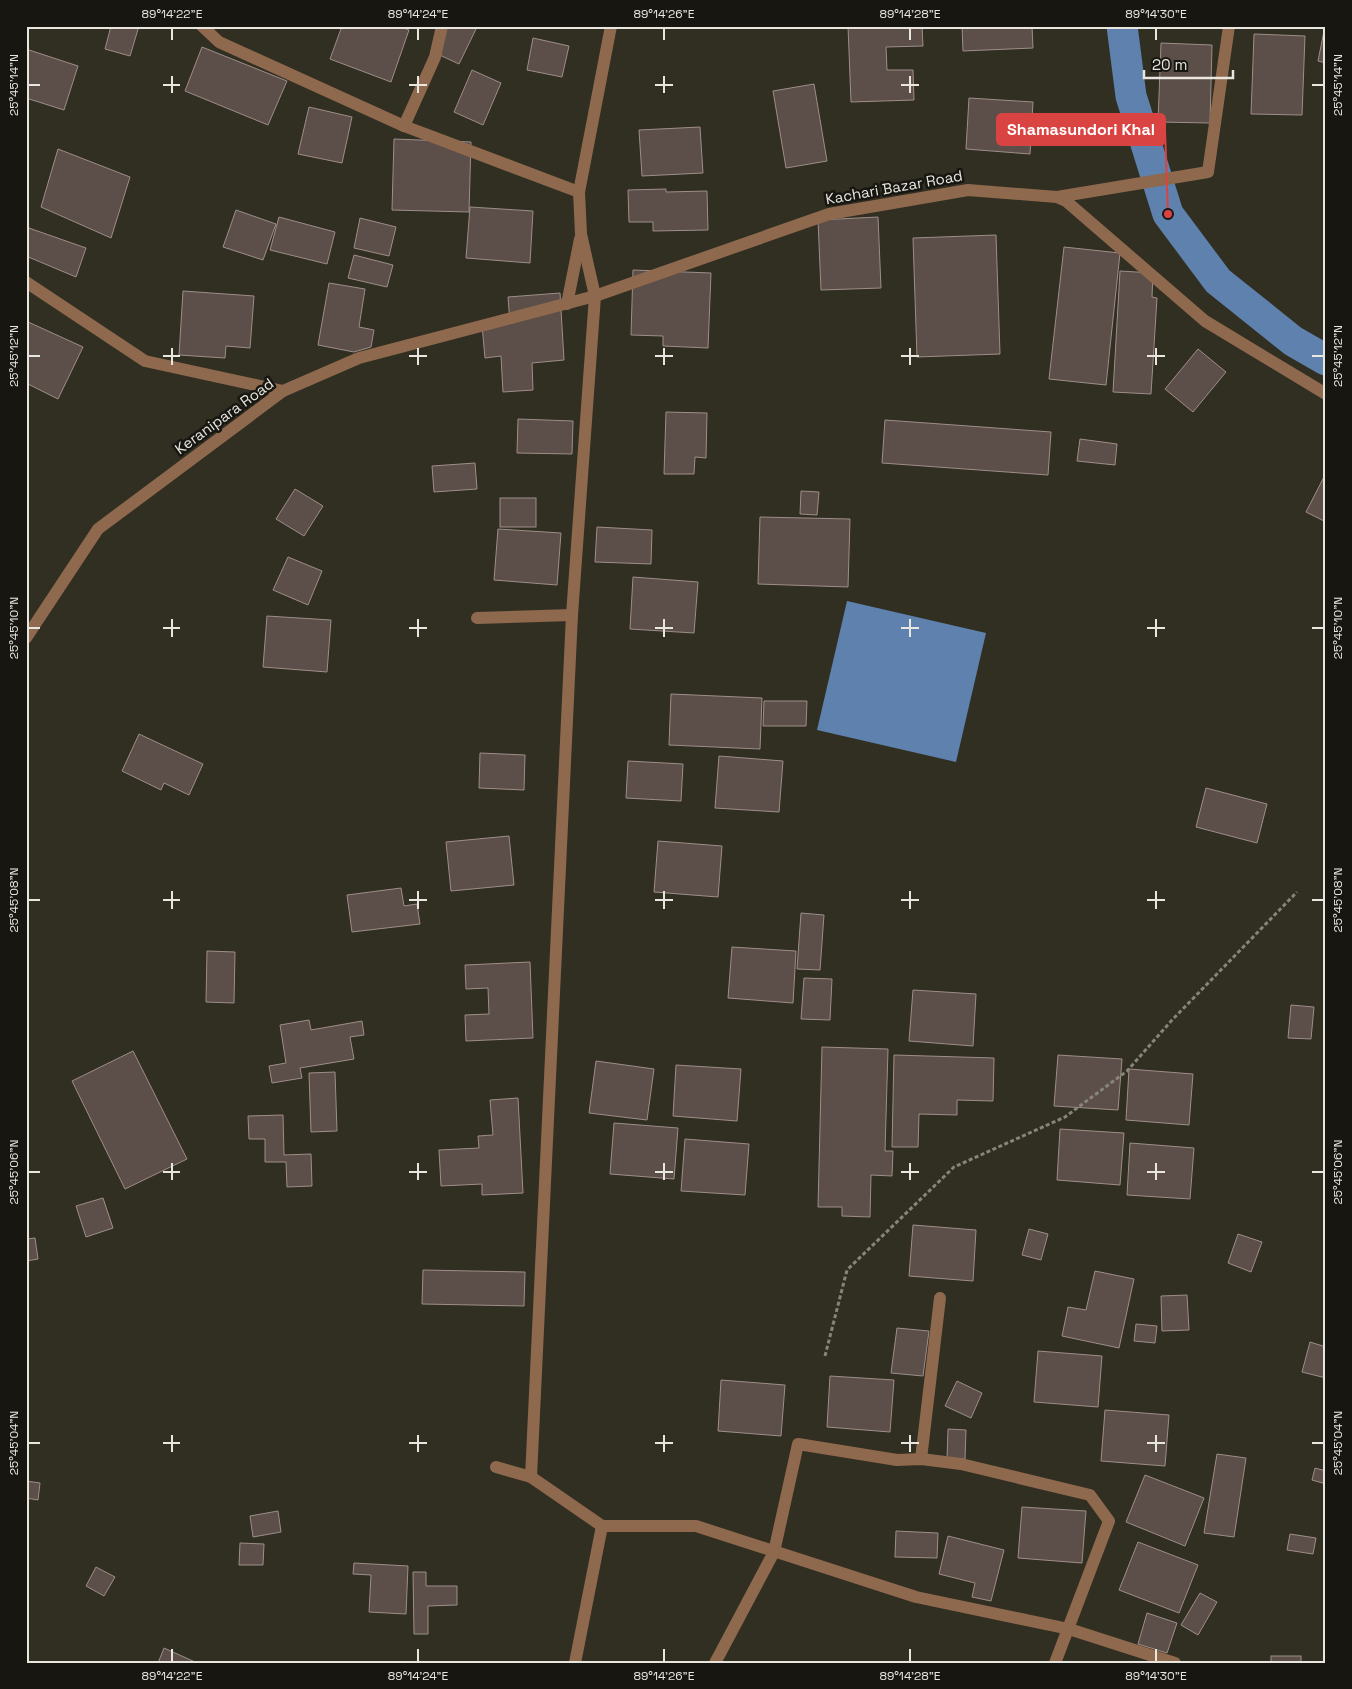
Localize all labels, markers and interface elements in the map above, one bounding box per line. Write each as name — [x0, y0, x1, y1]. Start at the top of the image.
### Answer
text: 89°14'22"E — [142, 6, 203, 22]
text: 89°14'24"E — [388, 6, 448, 22]
text: 89°14'26"E — [634, 6, 695, 22]
text: 89°14'28"E — [879, 6, 941, 22]
text: 89°14'30"E — [1125, 6, 1187, 22]
scale bar — [1144, 48, 1233, 80]
text: 25°45'14"N — [6, 54, 22, 116]
text: 25°45'14"N — [1330, 54, 1346, 116]
text: 20 m — [1152, 55, 1187, 74]
callout: Shamasundori Khal — [997, 114, 1165, 145]
text: Shamasundori Khal — [1007, 119, 1155, 140]
street label: Kachari Bazar Road — [824, 166, 964, 208]
text: 25°45'12"N — [6, 325, 22, 387]
text: 25°45'12"N — [1330, 325, 1346, 387]
street label: Keranipara Road — [171, 374, 277, 458]
text: 25°45'10"N — [6, 597, 22, 659]
text: 25°45'10"N — [1330, 597, 1346, 659]
text: 25°45'08"N — [6, 868, 22, 932]
text: 25°45'08"N — [1330, 868, 1346, 932]
text: 25°45'06"N — [6, 1140, 22, 1204]
text: 25°45'06"N — [1330, 1140, 1346, 1204]
text: 25°45'04"N — [6, 1411, 22, 1475]
text: 25°45'04"N — [1330, 1411, 1346, 1475]
text: 89°14'22"E — [142, 1668, 203, 1684]
text: 89°14'24"E — [388, 1668, 448, 1684]
text: 89°14'26"E — [634, 1668, 695, 1684]
text: 89°14'28"E — [879, 1668, 941, 1684]
text: 89°14'30"E — [1125, 1668, 1187, 1684]

